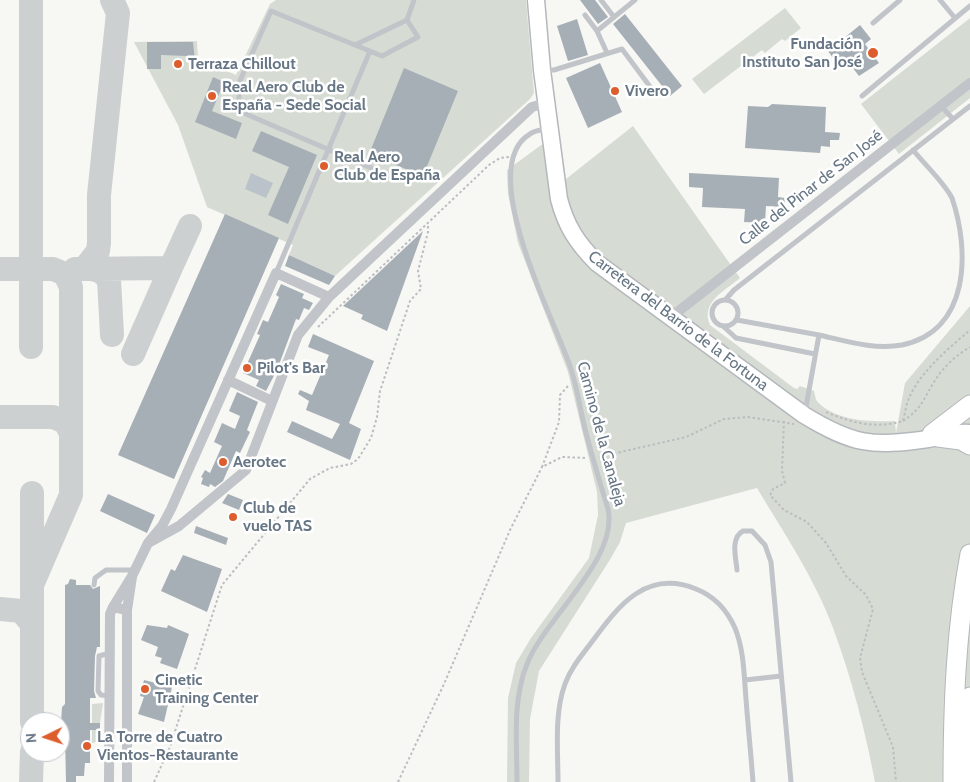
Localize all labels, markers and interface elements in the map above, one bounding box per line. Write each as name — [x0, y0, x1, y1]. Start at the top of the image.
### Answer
place label: Fundación Instituto San José — [742, 34, 862, 72]
marker: Fundación Instituto San José — [866, 46, 880, 60]
place label: Terraza Chillout — [188, 54, 296, 74]
marker: Terraza Chillout — [172, 58, 184, 70]
place label: Real Aero Club de España - Sede Social — [222, 77, 366, 115]
place label: Vivero — [625, 81, 669, 101]
marker: Vivero — [609, 85, 621, 97]
marker: Real Aero Club de España - Sede Social — [206, 90, 218, 102]
street label: Calle del Pinar de San José — [735, 126, 887, 250]
place label: Real Aero Club de España — [334, 147, 440, 185]
marker: Real Aero Club de España — [318, 160, 330, 172]
street label: Carretera del Barrio de la Fortuna — [584, 247, 772, 395]
place label: Pilot's Bar — [257, 358, 325, 378]
street label: Camino de la Canaleja — [572, 359, 630, 509]
marker: Pilot's Bar — [241, 362, 253, 374]
place label: Aerotec — [233, 452, 286, 472]
marker: Aerotec — [217, 456, 229, 468]
place label: Club de vuelo TAS — [243, 498, 312, 536]
marker: Club de vuelo TAS — [227, 511, 239, 523]
place label: Cinetic Training Center — [155, 670, 258, 708]
marker: Cinetic Training Center — [139, 683, 151, 695]
north arrow — [20, 712, 70, 762]
place label: La Torre de Cuatro Vientos-Restaurante — [97, 727, 238, 765]
text: N — [22, 732, 40, 744]
marker: La Torre de Cuatro Vientos-Restaurante — [81, 740, 93, 752]

